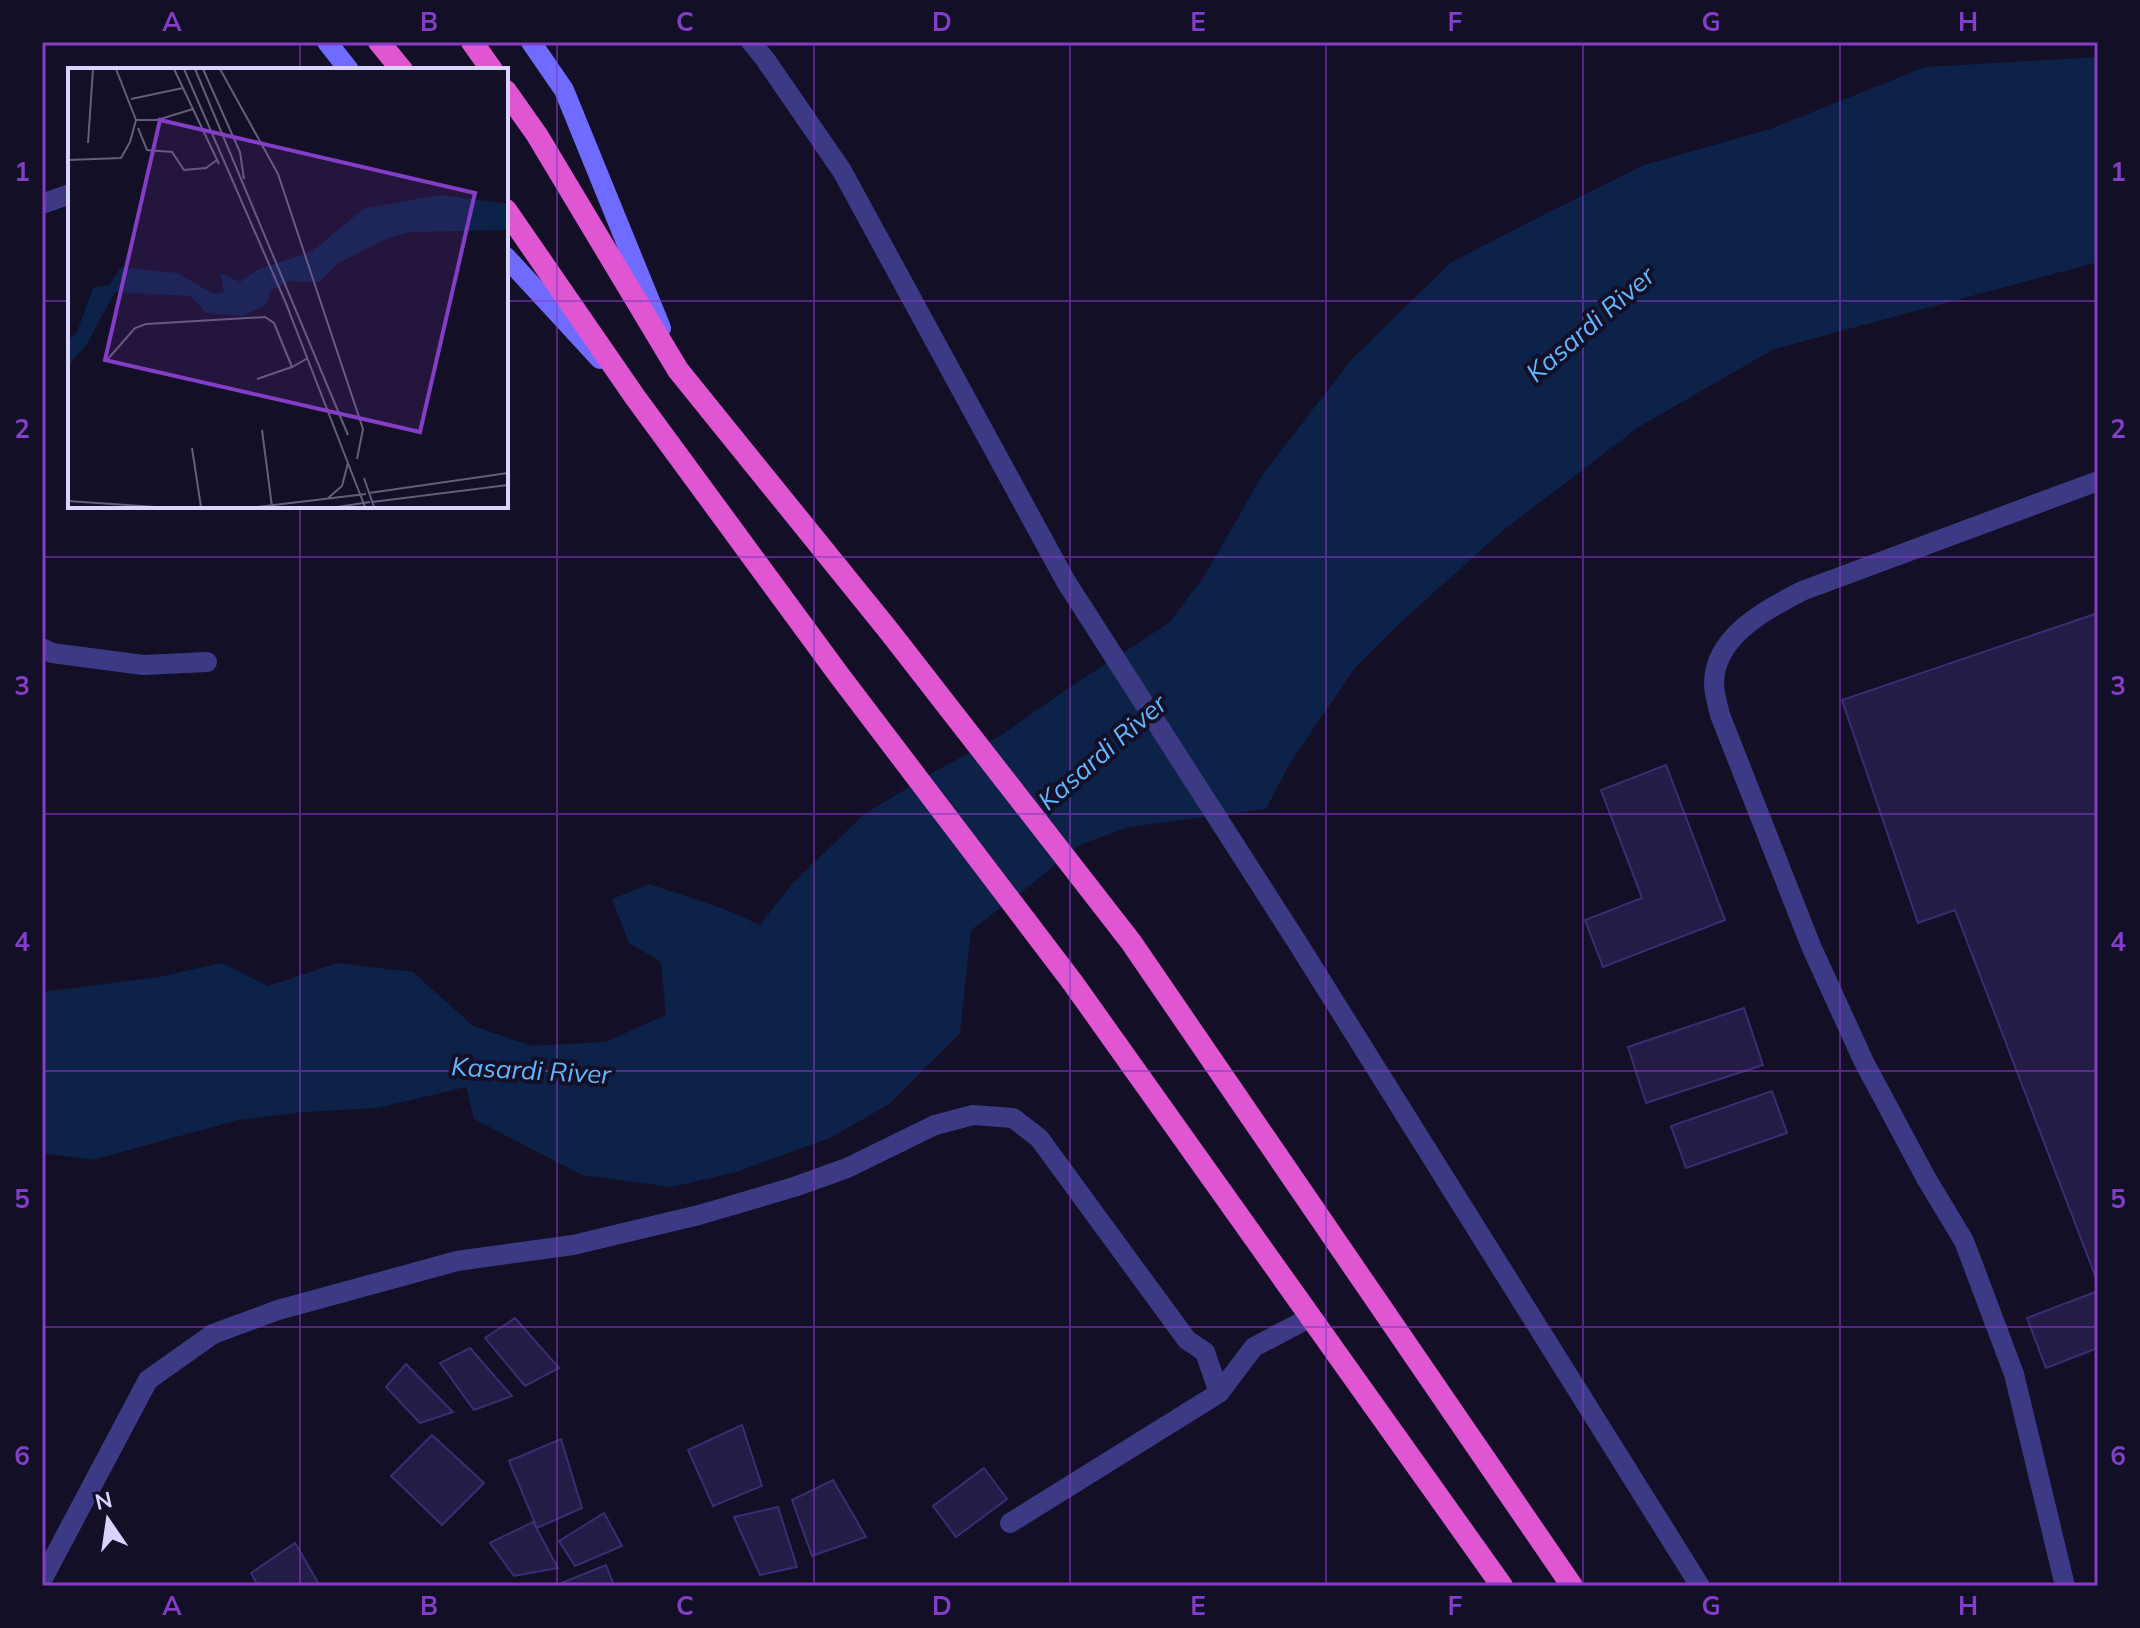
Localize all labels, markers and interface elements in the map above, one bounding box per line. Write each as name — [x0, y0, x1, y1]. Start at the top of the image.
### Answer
text: A — [162, 5, 182, 38]
text: B — [420, 5, 438, 38]
text: C — [676, 5, 694, 38]
text: D — [932, 5, 952, 38]
text: E — [1190, 5, 1206, 38]
text: F — [1448, 5, 1463, 38]
text: G — [1701, 5, 1721, 38]
text: H — [1958, 5, 1978, 38]
inset map — [68, 68, 508, 508]
text: 1 — [14, 155, 30, 188]
text: 1 — [2110, 155, 2126, 188]
water label: Kasardi River — [1519, 258, 1662, 389]
text: 2 — [14, 412, 30, 445]
text: 2 — [2110, 412, 2126, 445]
text: 3 — [14, 669, 30, 702]
text: 3 — [2110, 669, 2126, 702]
water label: Kasardi River — [1031, 686, 1174, 817]
text: 4 — [14, 925, 30, 958]
text: 4 — [2110, 925, 2126, 958]
water label: Kasardi River — [450, 1049, 613, 1091]
text: 5 — [14, 1182, 30, 1215]
text: 5 — [2110, 1182, 2126, 1215]
text: 6 — [14, 1439, 30, 1472]
text: 6 — [2110, 1439, 2126, 1472]
north arrow — [68, 1480, 148, 1560]
text: N — [92, 1485, 115, 1516]
text: A — [162, 1589, 182, 1622]
text: B — [420, 1589, 438, 1622]
text: C — [676, 1589, 694, 1622]
text: D — [932, 1589, 952, 1622]
text: E — [1190, 1589, 1206, 1622]
text: F — [1448, 1589, 1463, 1622]
text: G — [1701, 1589, 1721, 1622]
text: H — [1958, 1589, 1978, 1622]

